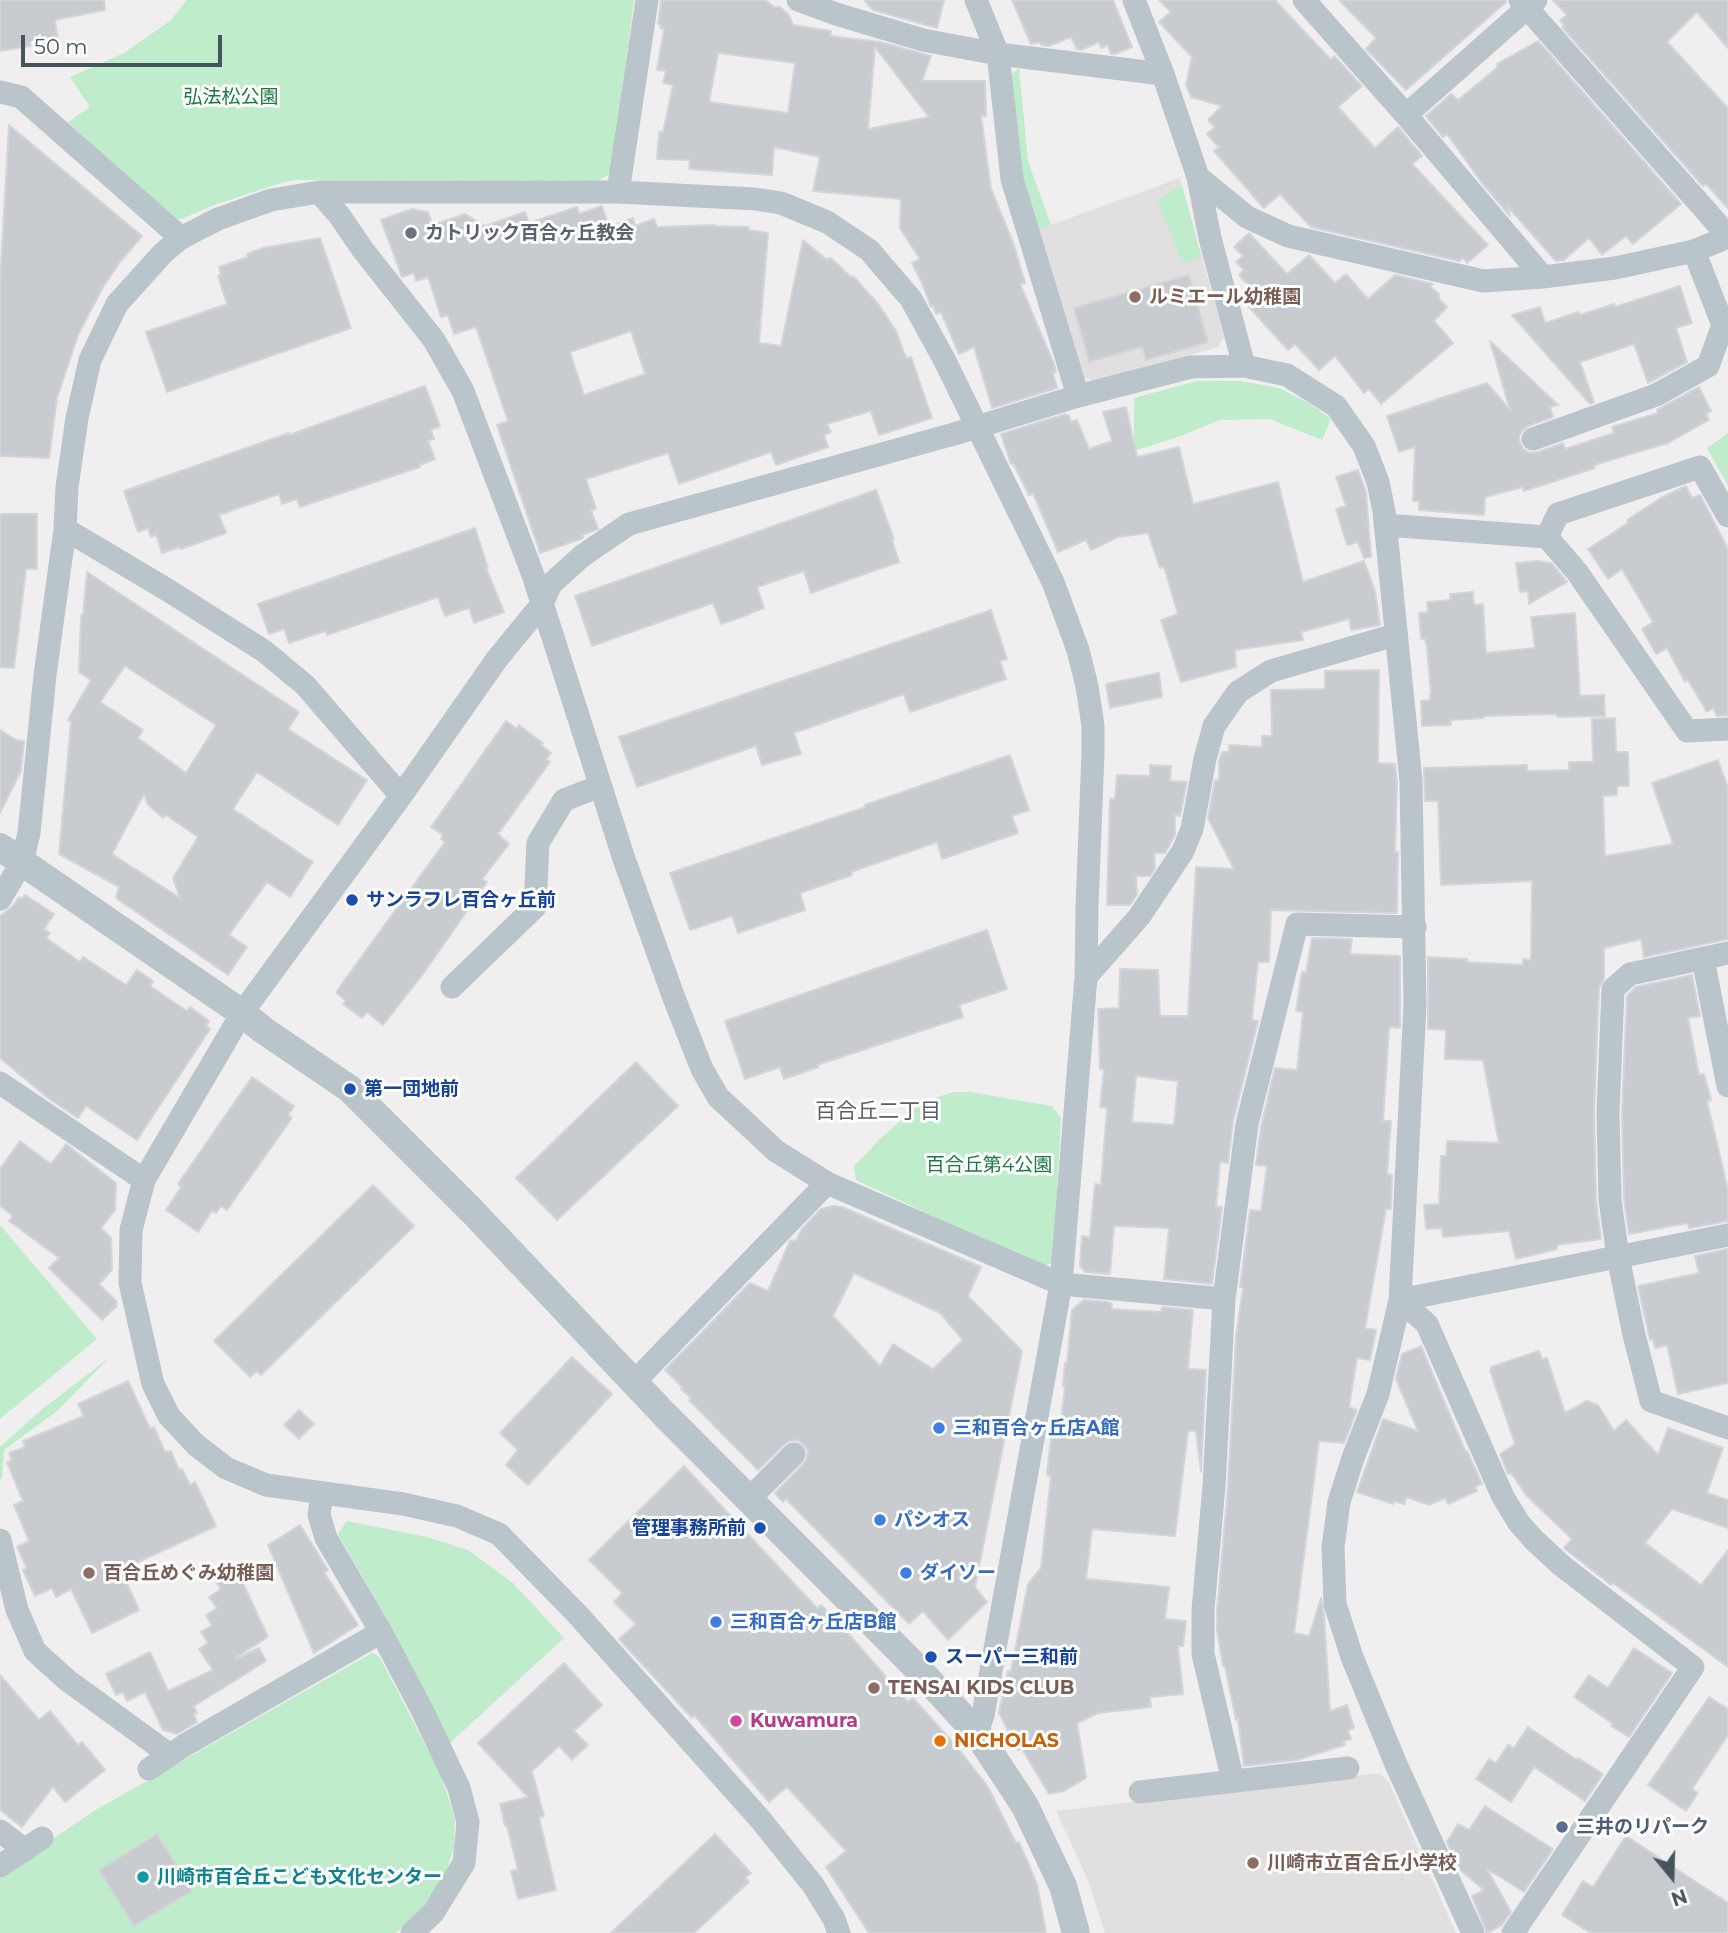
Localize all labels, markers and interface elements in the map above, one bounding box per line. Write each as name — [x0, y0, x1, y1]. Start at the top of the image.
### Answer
scale bar — [24, 21, 226, 65]
text: 50 m — [34, 34, 88, 59]
park label: 弘法松公園 — [184, 86, 278, 108]
place label: カトリック百合ヶ丘教会 — [425, 222, 634, 244]
marker: カトリック百合ヶ丘教会 — [403, 225, 419, 241]
place label: ルミエール幼稚園 — [1149, 286, 1301, 308]
marker: ルミエール幼稚園 — [1127, 289, 1143, 305]
place label: サンラフレ百合ヶ丘前 — [366, 889, 556, 911]
marker: サンラフレ百合ヶ丘前 — [344, 892, 360, 908]
place label: 第一団地前 — [364, 1078, 459, 1100]
marker: 第一団地前 — [342, 1081, 358, 1097]
district label: 百合丘二丁目 — [815, 1099, 941, 1125]
park label: 百合丘第4公園 — [926, 1154, 1052, 1176]
place label: 三和百合ヶ丘店A館 — [953, 1417, 1120, 1439]
marker: 三和百合ヶ丘店A館 — [931, 1420, 947, 1436]
place label: パシオス — [894, 1509, 970, 1531]
marker: パシオス — [872, 1512, 888, 1528]
place label: 管理事務所前 — [632, 1517, 746, 1539]
marker: 管理事務所前 — [752, 1520, 768, 1536]
place label: 百合丘めぐみ幼稚園 — [103, 1562, 274, 1584]
place label: ダイソー — [920, 1562, 996, 1584]
marker: 百合丘めぐみ幼稚園 — [81, 1565, 97, 1581]
marker: ダイソー — [898, 1565, 914, 1581]
place label: 三和百合ヶ丘店B館 — [730, 1611, 897, 1633]
marker: 三和百合ヶ丘店B館 — [708, 1614, 724, 1630]
place label: スーパー三和前 — [945, 1646, 1078, 1668]
marker: スーパー三和前 — [923, 1649, 939, 1665]
place label: TENSAI KIDS CLUB — [888, 1677, 1074, 1699]
marker: TENSAI KIDS CLUB — [866, 1680, 882, 1696]
place label: Kuwamura — [750, 1710, 858, 1732]
marker: Kuwamura — [728, 1713, 744, 1729]
place label: NICHOLAS — [954, 1730, 1059, 1752]
marker: NICHOLAS — [932, 1733, 948, 1749]
place label: 三井のリパーク — [1576, 1816, 1709, 1838]
marker: 三井のリパーク — [1554, 1819, 1570, 1835]
north arrow — [1637, 1842, 1707, 1912]
place label: 川崎市立百合丘小学校 — [1267, 1852, 1457, 1874]
marker: 川崎市立百合丘小学校 — [1245, 1855, 1261, 1871]
place label: 川崎市百合丘こども文化センター — [157, 1866, 442, 1888]
marker: 川崎市百合丘こども文化センター — [135, 1869, 151, 1885]
text: N — [1668, 1884, 1690, 1911]

